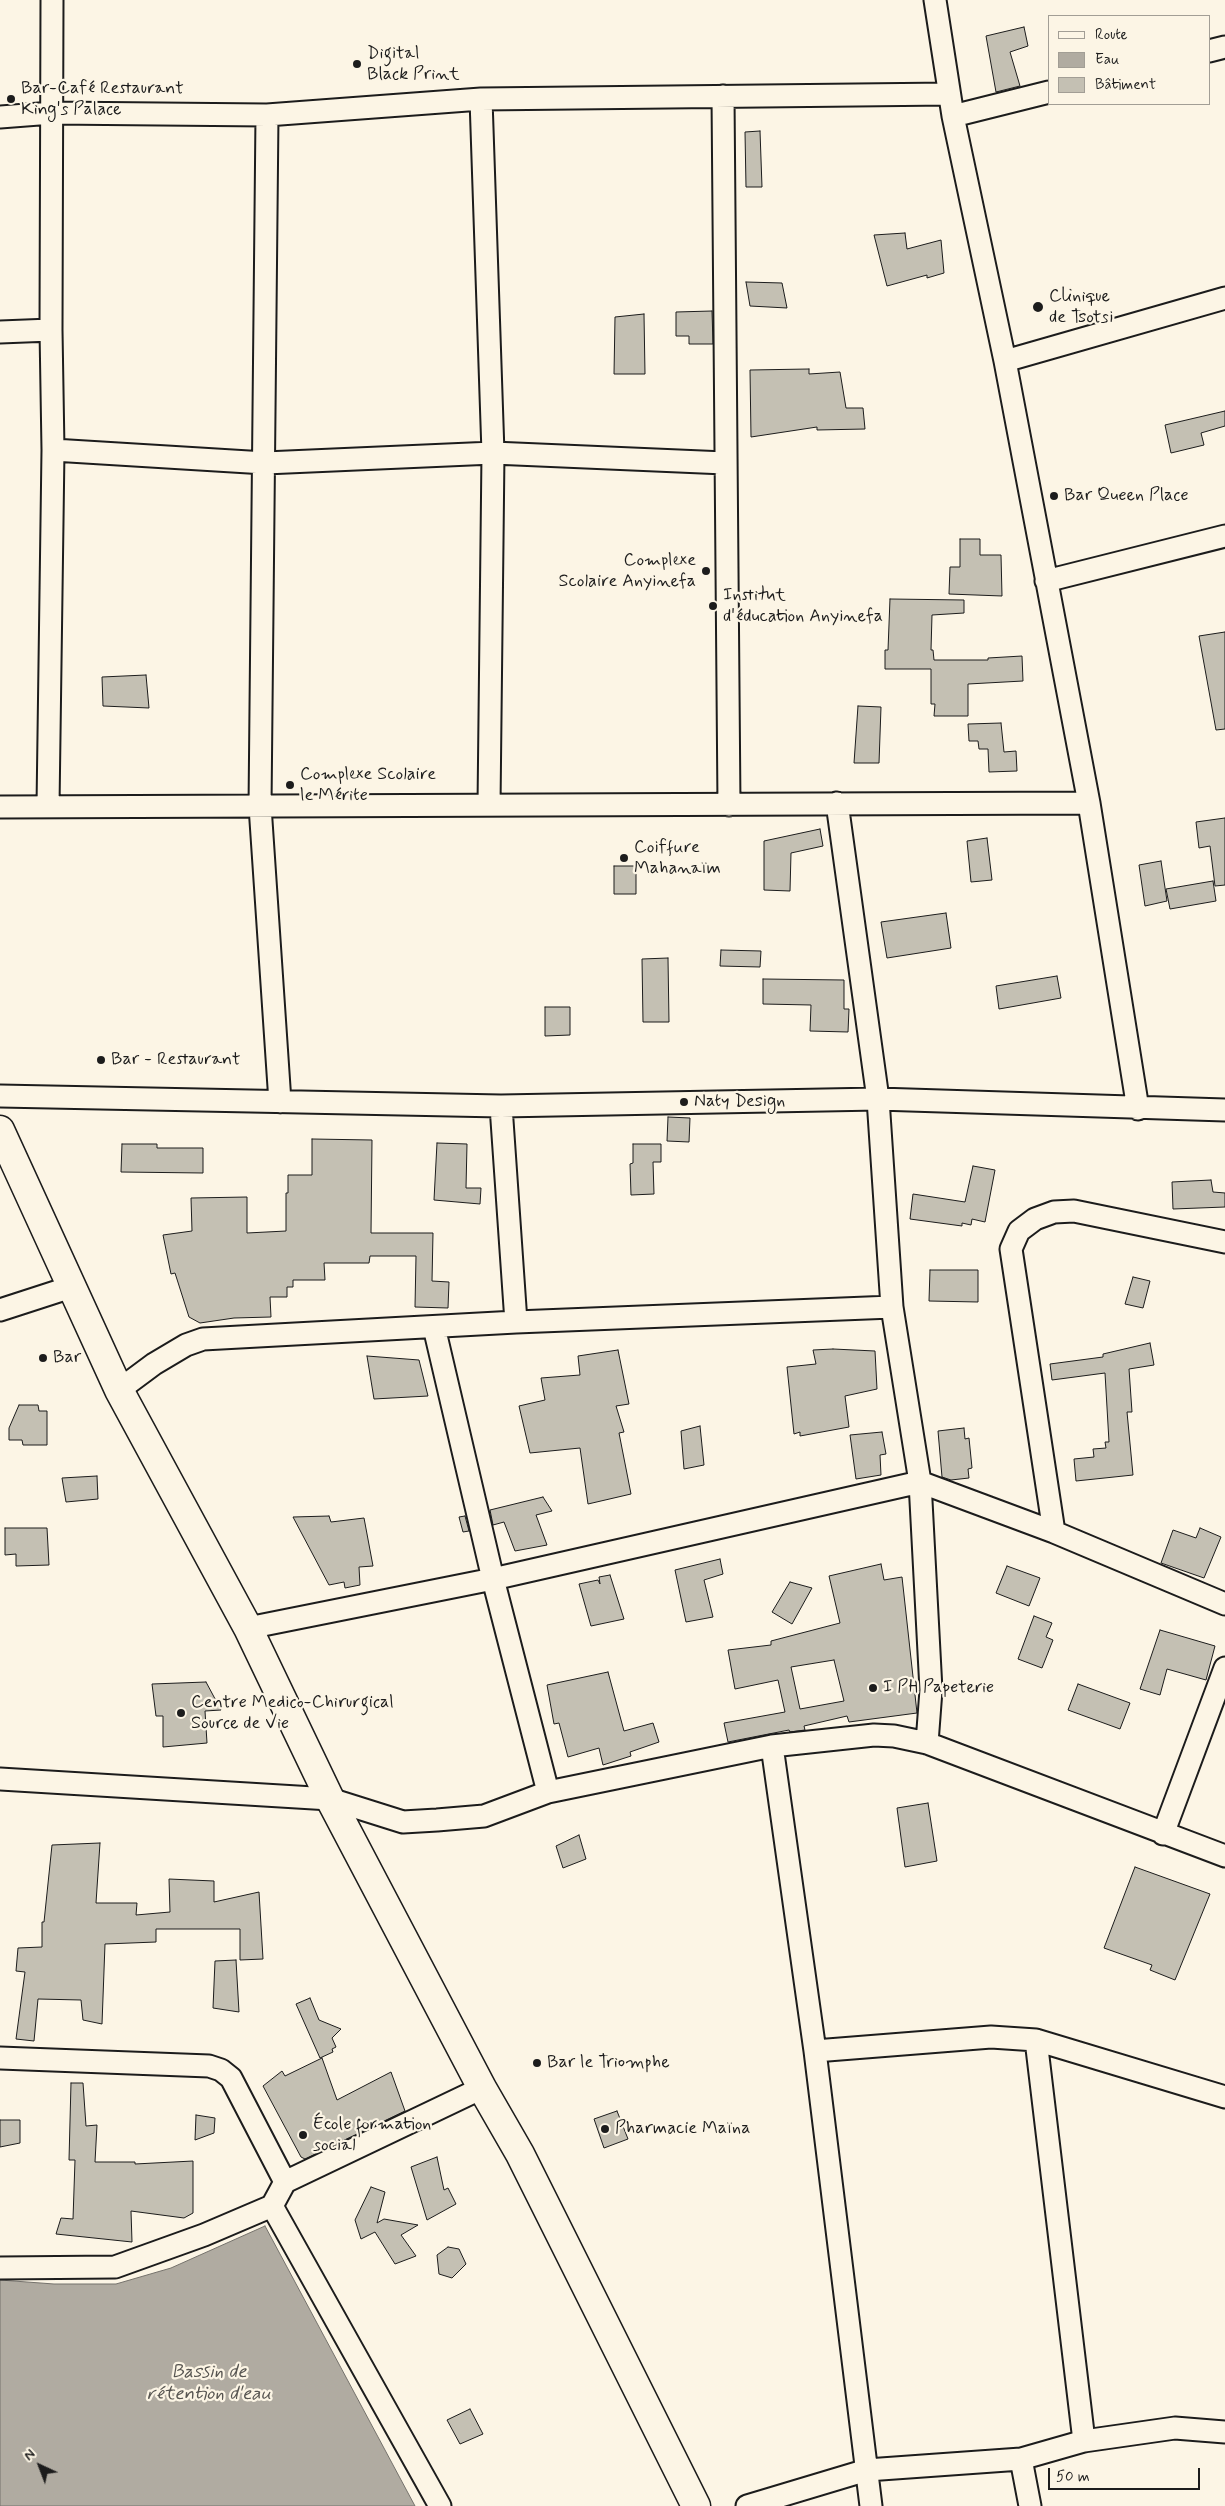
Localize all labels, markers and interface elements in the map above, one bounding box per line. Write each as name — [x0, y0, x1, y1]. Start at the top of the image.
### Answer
legend — [1048, 15, 1210, 105]
text: Route — [1095, 25, 1128, 45]
place label: Digital Black Print — [367, 43, 460, 86]
text: Eau — [1095, 50, 1119, 70]
marker: Digital Black Print — [351, 58, 363, 70]
text: Bâtiment — [1095, 75, 1156, 95]
place label: Bar-Café Restaurant King's Palace — [21, 78, 184, 120]
marker: Bar-Café Restaurant King's Palace — [5, 93, 17, 105]
place label: Clinique de Tsotsi — [1049, 286, 1113, 328]
marker: Clinique de Tsotsi — [1031, 300, 1045, 314]
place label: Bar Queen Place — [1064, 485, 1189, 507]
marker: Bar Queen Place — [1048, 490, 1060, 502]
place label: Complexe Scolaire Anyinefa — [559, 550, 696, 592]
marker: Complexe Scolaire Anyinefa — [700, 565, 712, 577]
place label: Institut d'éducation Anyinefa — [723, 585, 883, 628]
marker: Institut d'éducation Anyinefa — [707, 600, 719, 612]
place label: Complexe Scolaire le Mérite — [300, 764, 436, 806]
marker: Complexe Scolaire le Mérite — [284, 779, 296, 791]
place label: Coiffure Mahanaïm — [634, 837, 721, 880]
marker: Coiffure Mahanaïm — [618, 852, 630, 864]
place label: Bar - Restaurant — [111, 1049, 241, 1071]
marker: Bar - Restaurant — [95, 1054, 107, 1066]
place label: Naty Design — [694, 1091, 785, 1113]
marker: Naty Design — [678, 1096, 690, 1108]
place label: Bar — [53, 1347, 81, 1369]
marker: Bar — [37, 1352, 49, 1364]
place label: I PH Papeterie — [883, 1677, 994, 1699]
marker: I PH Papeterie — [867, 1682, 879, 1694]
place label: Centre Medico-Chirurgical Source de Vie — [191, 1692, 394, 1735]
marker: Centre Medico-Chirurgical Source de Vie — [175, 1707, 187, 1719]
place label: Bar le Triomphe — [547, 2052, 670, 2074]
marker: Bar le Triomphe — [531, 2057, 543, 2069]
place label: École formation social — [313, 2114, 431, 2156]
place label: Pharmacie Maïna — [615, 2118, 750, 2140]
marker: Pharmacie Maïna — [599, 2123, 611, 2135]
marker: École formation social — [297, 2129, 309, 2141]
water label: Bassin de rétention d'eau — [147, 2362, 271, 2406]
north arrow — [15, 2441, 65, 2491]
text: N — [20, 2445, 39, 2465]
scale bar — [1050, 2458, 1202, 2490]
text: 50 m — [1056, 2467, 1090, 2487]

